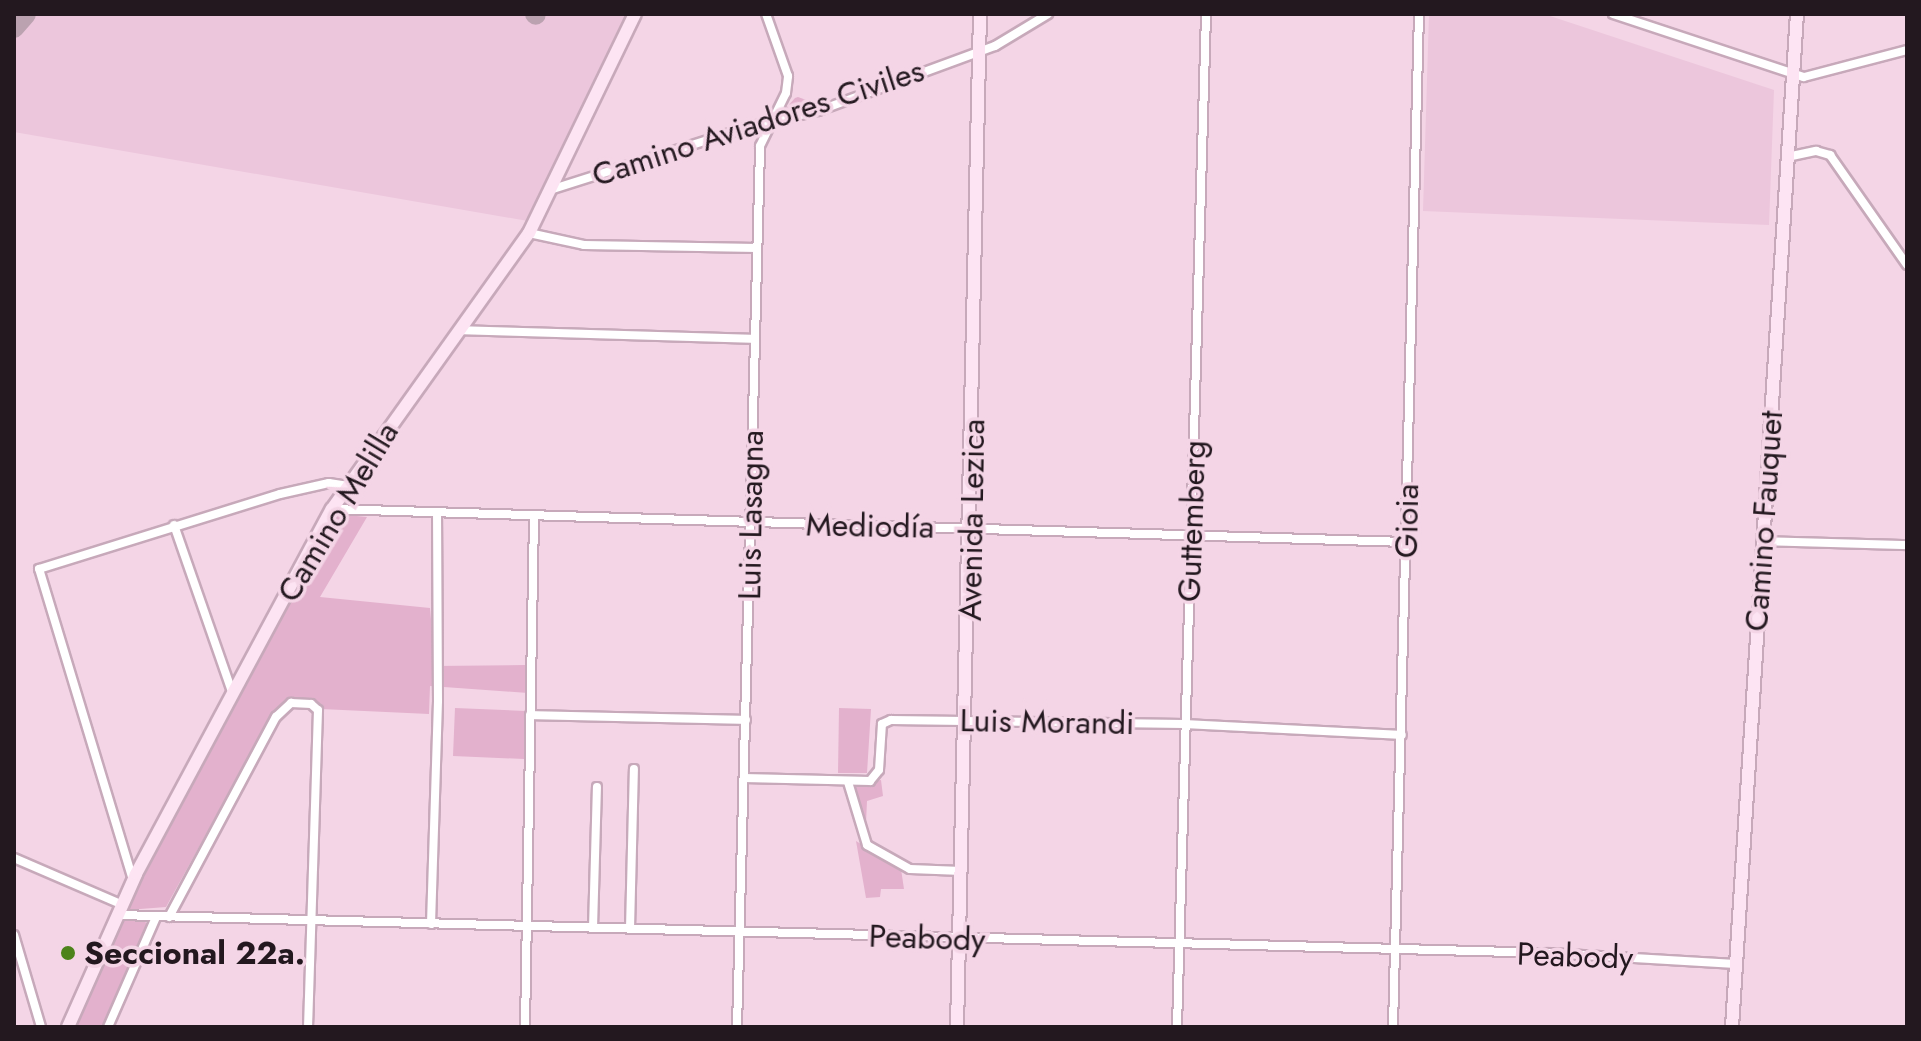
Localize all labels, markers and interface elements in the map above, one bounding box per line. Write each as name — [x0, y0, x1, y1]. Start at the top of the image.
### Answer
street label: Camino Aviadores Civiles — [587, 51, 929, 195]
street label: Camino Fauquet — [1737, 409, 1791, 633]
street label: Camino Melilla — [269, 415, 407, 609]
street label: Avenida Lezica — [951, 419, 993, 621]
street label: Luis Lasagna — [730, 430, 772, 600]
street label: Guttemberg — [1170, 439, 1214, 603]
street label: Gioia — [1387, 484, 1427, 558]
street label: Mediodía — [805, 506, 935, 546]
street label: Luis Morandi — [959, 701, 1135, 743]
street label: Peabody — [868, 917, 986, 959]
place label: Seccional 22a. — [84, 934, 305, 972]
street label: Peabody — [1516, 935, 1634, 977]
marker: Seccional 22a. — [59, 944, 77, 962]

